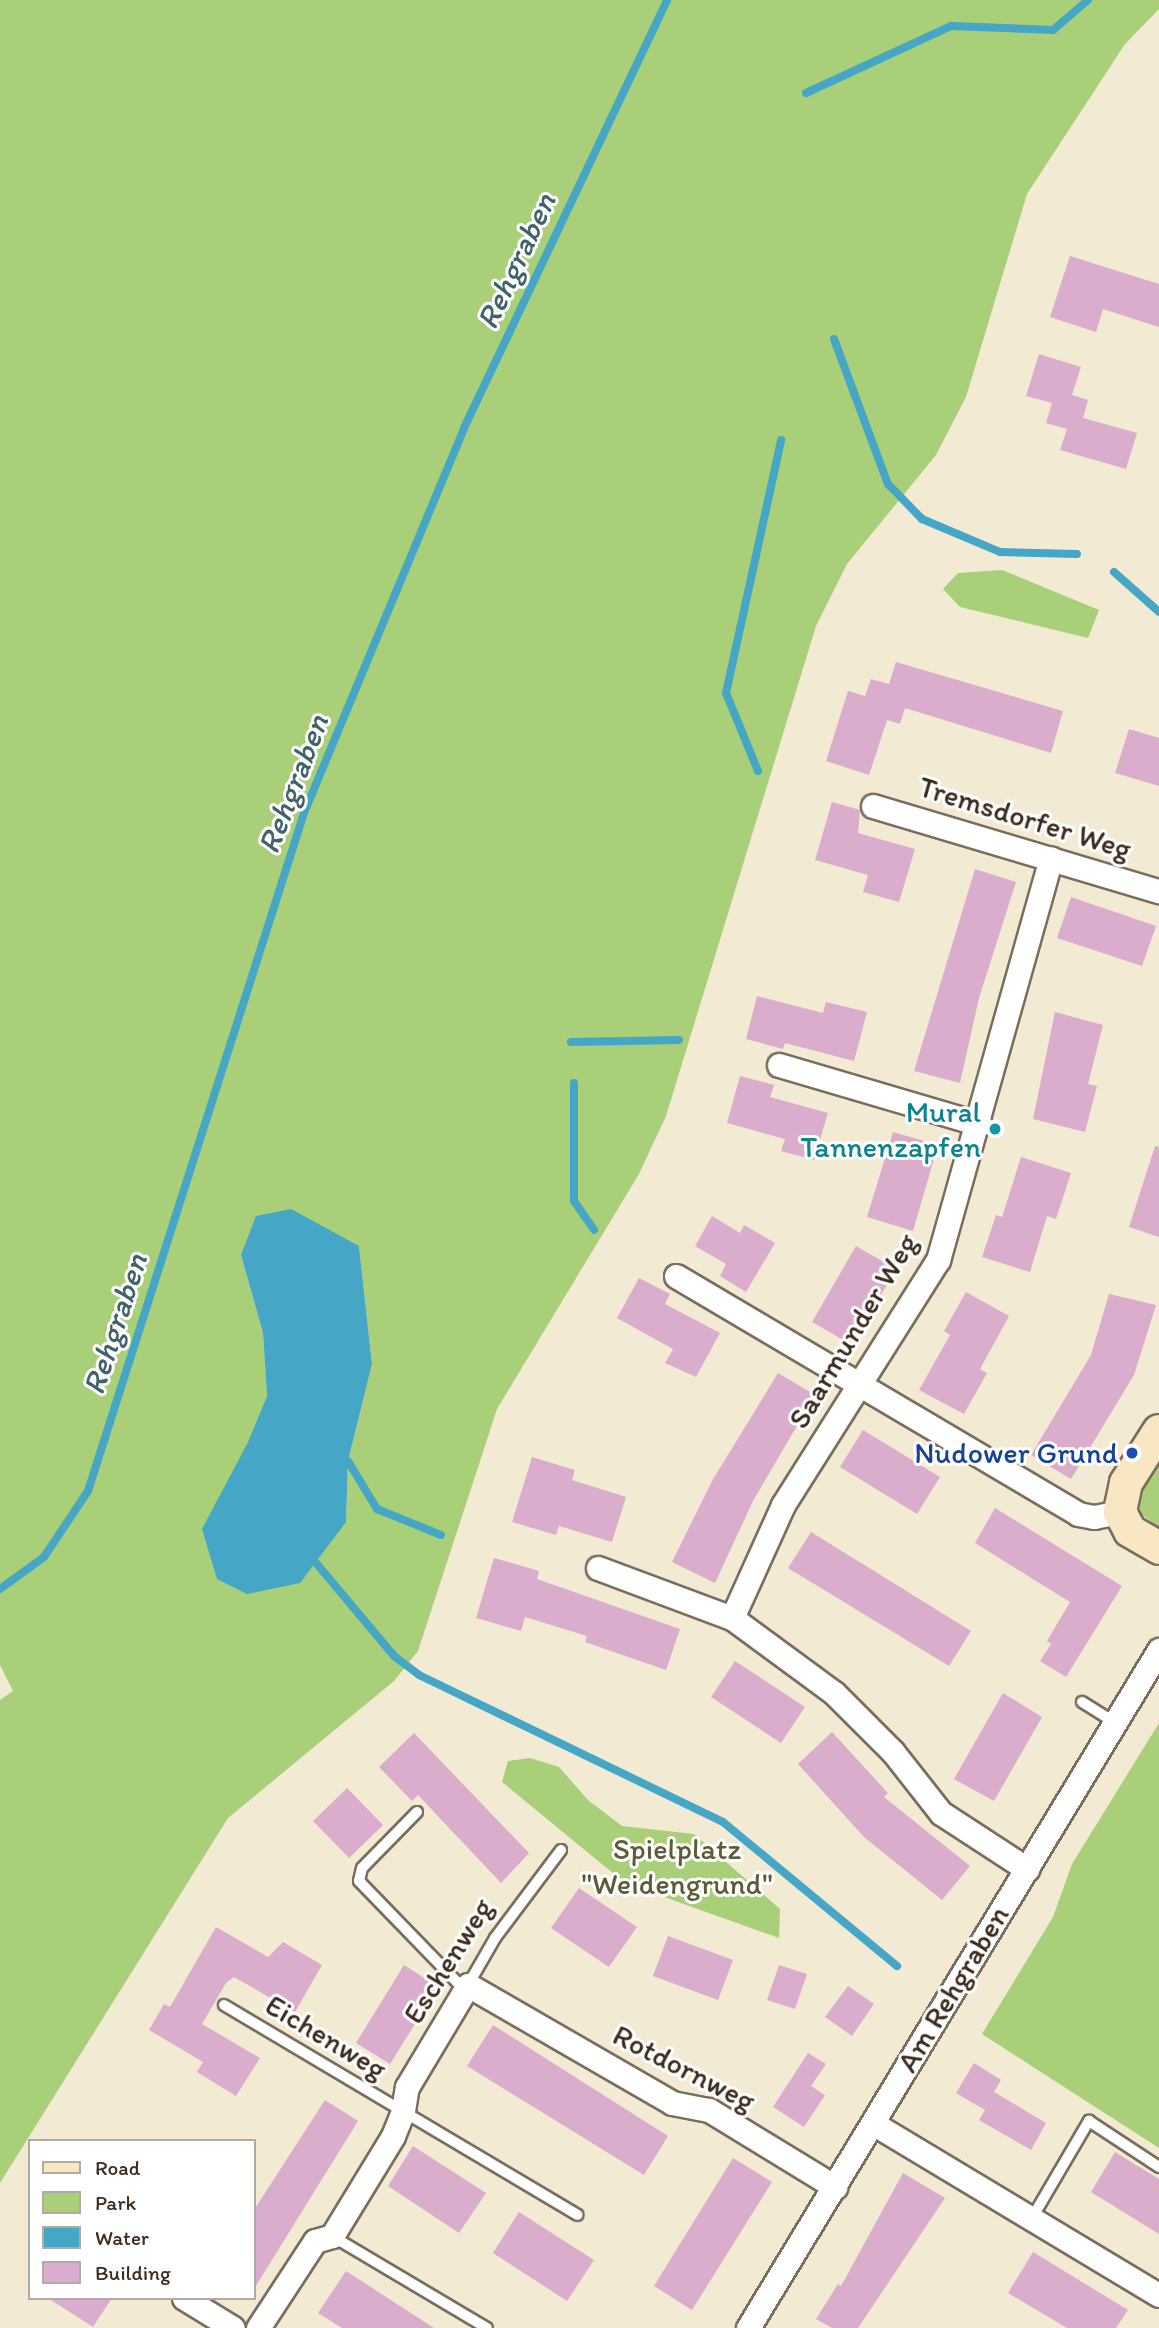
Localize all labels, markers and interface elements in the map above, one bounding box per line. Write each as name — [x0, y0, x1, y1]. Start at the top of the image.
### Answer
water label: Rehgraben — [468, 187, 564, 335]
water label: Rehgraben — [249, 709, 337, 859]
street label: Tremsdorfer Weg — [914, 769, 1136, 867]
place label: Mural Tannenzapfen — [800, 1094, 981, 1164]
marker: Mural Tannenzapfen — [987, 1121, 1003, 1137]
street label: Saarmunder Weg — [781, 1227, 925, 1435]
water label: Rehgraben — [74, 1249, 156, 1399]
place label: Nudower Grund — [914, 1435, 1118, 1471]
marker: Nudower Grund — [1124, 1445, 1140, 1461]
park label: Spielplatz "Weidengrund" — [581, 1831, 773, 1902]
street label: Eschenweg — [395, 1892, 501, 2030]
street label: Am Rehgraben — [889, 1899, 1017, 2079]
street label: Eichenweg — [259, 1987, 393, 2087]
street label: Rotdornweg — [607, 2017, 761, 2119]
legend — [28, 2139, 256, 2300]
text: Road — [95, 2155, 140, 2180]
text: Park — [95, 2190, 136, 2215]
text: Water — [95, 2225, 149, 2250]
text: Building — [95, 2260, 171, 2285]

